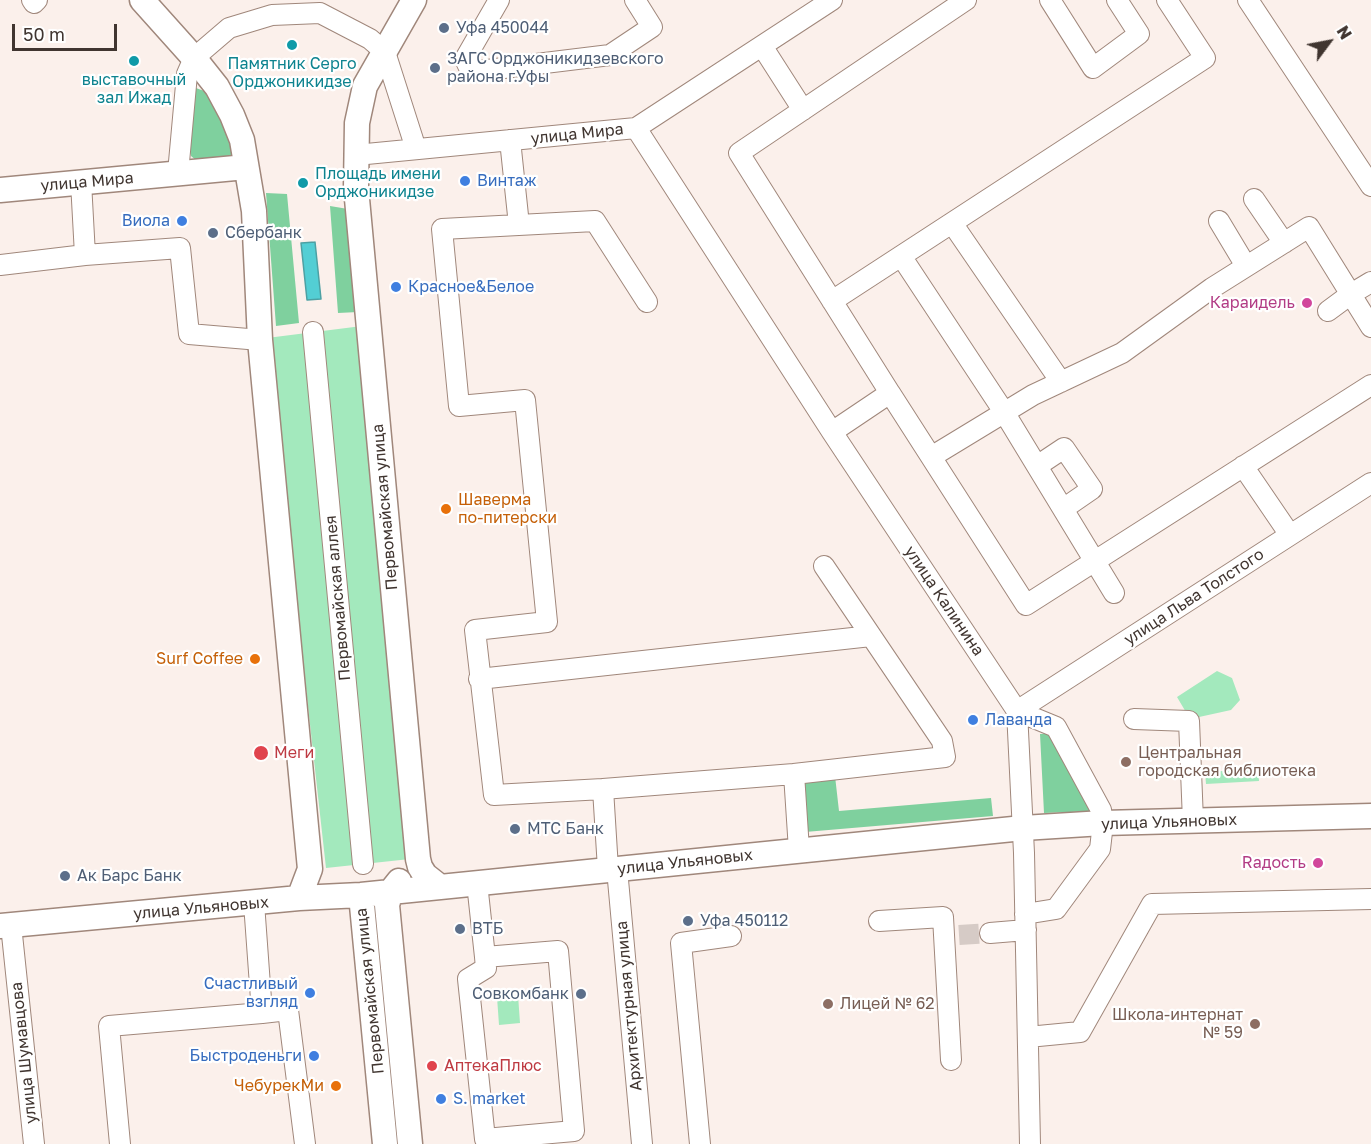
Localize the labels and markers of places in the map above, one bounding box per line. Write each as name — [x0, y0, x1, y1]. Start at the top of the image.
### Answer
place label: Уфа 450044 — [456, 18, 549, 38]
marker: Уфа 450044 — [437, 21, 451, 35]
marker: Памятник Серго Орджоникидзе — [285, 38, 299, 52]
place label: ЗАГС Орджоникидзевского района г.Уфы — [447, 49, 663, 87]
marker: выставочный зал Ижад — [127, 54, 141, 68]
place label: Памятник Серго Орджоникидзе — [227, 54, 357, 92]
marker: ЗАГС Орджоникидзевского района г.Уфы — [428, 61, 442, 75]
place label: выставочный зал Ижад — [82, 70, 186, 108]
place label: Площадь имени Орджоникидзе — [315, 164, 441, 202]
place label: Винтаж — [477, 171, 537, 191]
marker: Винтаж — [458, 174, 472, 188]
marker: Площадь имени Орджоникидзе — [296, 176, 310, 190]
place label: Виола — [122, 211, 170, 231]
marker: Виола — [175, 214, 189, 228]
place label: Сбербанк — [225, 223, 302, 243]
marker: Сбербанк — [206, 226, 220, 240]
place label: Красное&Белое — [408, 277, 534, 297]
marker: Красное&Белое — [389, 280, 403, 294]
place label: Караидель — [1210, 293, 1295, 313]
marker: Караидель — [1300, 296, 1314, 310]
place label: Шаверма по-питерски — [458, 490, 557, 528]
marker: Шаверма по-питерски — [439, 502, 453, 516]
place label: Surf Coffee — [156, 649, 243, 669]
marker: Surf Coffee — [248, 652, 262, 666]
place label: Лаванда — [985, 710, 1052, 730]
marker: Лаванда — [966, 713, 980, 727]
place label: Меги — [274, 743, 314, 763]
place label: Центральная городская библиотека — [1138, 743, 1316, 781]
marker: Меги — [252, 744, 270, 762]
marker: Центральная городская библиотека — [1119, 755, 1133, 769]
place label: МТС Банк — [527, 819, 604, 839]
marker: МТС Банк — [508, 822, 522, 836]
place label: Rадость — [1242, 853, 1306, 873]
marker: Rадость — [1311, 856, 1325, 870]
place label: Ак Барс Банк — [77, 866, 182, 886]
marker: Ак Барс Банк — [58, 869, 72, 883]
place label: Уфа 450112 — [700, 911, 788, 931]
marker: Уфа 450112 — [681, 914, 695, 928]
place label: ВТБ — [472, 919, 503, 939]
marker: ВТБ — [453, 922, 467, 936]
place label: Счастливый взгляд — [204, 974, 298, 1012]
place label: Совкомбанк — [472, 984, 569, 1004]
marker: Счастливый взгляд — [303, 986, 317, 1000]
marker: Совкомбанк — [574, 987, 588, 1001]
place label: Лицей № 62 — [840, 994, 935, 1014]
marker: Лицей № 62 — [821, 997, 835, 1011]
place label: Школа-интернат № 59 — [1112, 1005, 1243, 1043]
marker: Школа-интернат № 59 — [1248, 1017, 1262, 1031]
place label: Быстроденьги — [190, 1046, 302, 1066]
marker: Быстроденьги — [307, 1049, 321, 1063]
place label: АптекаПлюс — [444, 1056, 542, 1076]
marker: АптекаПлюс — [425, 1059, 439, 1073]
place label: ЧебурекМи — [234, 1076, 324, 1096]
marker: ЧебурекМи — [329, 1079, 343, 1093]
place label: S. market — [453, 1089, 526, 1109]
marker: S. market — [434, 1092, 448, 1106]

